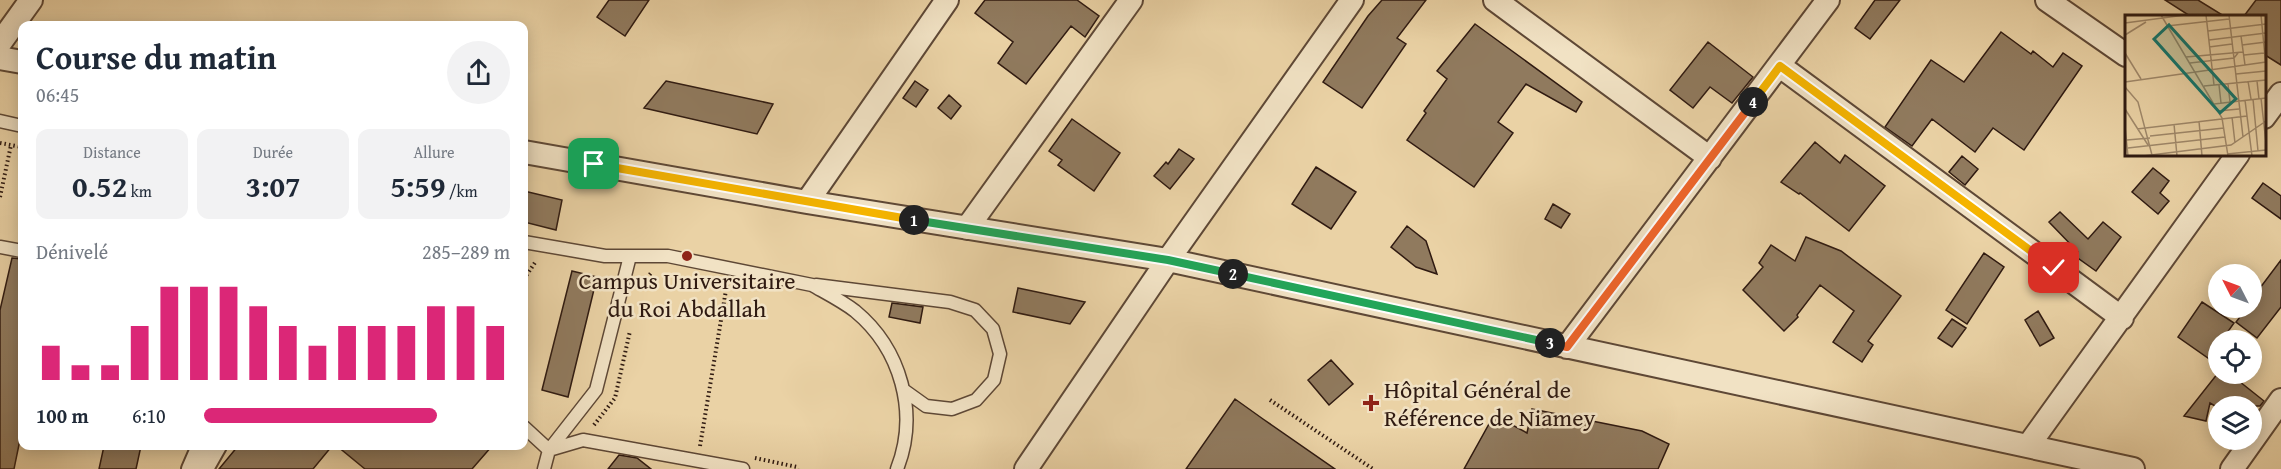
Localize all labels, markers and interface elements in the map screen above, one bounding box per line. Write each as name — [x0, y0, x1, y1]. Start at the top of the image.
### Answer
inset map — [2125, 15, 2266, 156]
text: Course du matin — [36, 33, 277, 81]
button: share — [447, 41, 510, 104]
text: 06:45 — [36, 80, 79, 109]
pin: 4 — [1738, 87, 1768, 117]
text: 4 — [1749, 90, 1757, 114]
pin — [568, 138, 619, 189]
text: Distance — [83, 140, 141, 164]
text: Durée — [253, 140, 293, 164]
text: Allure — [413, 140, 455, 164]
icon: arrive — [577, 147, 610, 180]
text: 0.52 — [72, 164, 127, 208]
text: 3:07 — [245, 164, 301, 208]
text: 5:59 — [390, 164, 445, 208]
text: km — [127, 179, 152, 203]
text: /km — [445, 179, 478, 203]
pin: 1 — [899, 205, 929, 235]
text: 1 — [910, 208, 918, 232]
text: Dénivelé — [36, 237, 108, 266]
text: 285–289 m — [422, 237, 510, 266]
pin — [2028, 242, 2079, 293]
marker: Campus Universitaire du Roi Abdallah — [680, 249, 694, 263]
icon: check — [2037, 251, 2070, 284]
pin: 2 — [1218, 259, 1248, 289]
text: 2 — [1229, 262, 1237, 286]
place label: Campus Universitaire du Roi Abdallah — [579, 263, 795, 326]
north arrow — [2208, 264, 2262, 318]
map controls — [2208, 264, 2262, 450]
pin: 3 — [1535, 328, 1565, 358]
button: locate — [2208, 330, 2262, 384]
text: 3 — [1546, 331, 1554, 355]
place label: Hôpital Général de Référence de Niamey — [1384, 372, 1595, 435]
marker: Hôpital Général de Référence de Niamey — [1362, 394, 1380, 412]
button: layers — [2208, 396, 2262, 450]
text: 100 m — [36, 401, 89, 430]
text: 6:10 — [132, 401, 166, 430]

